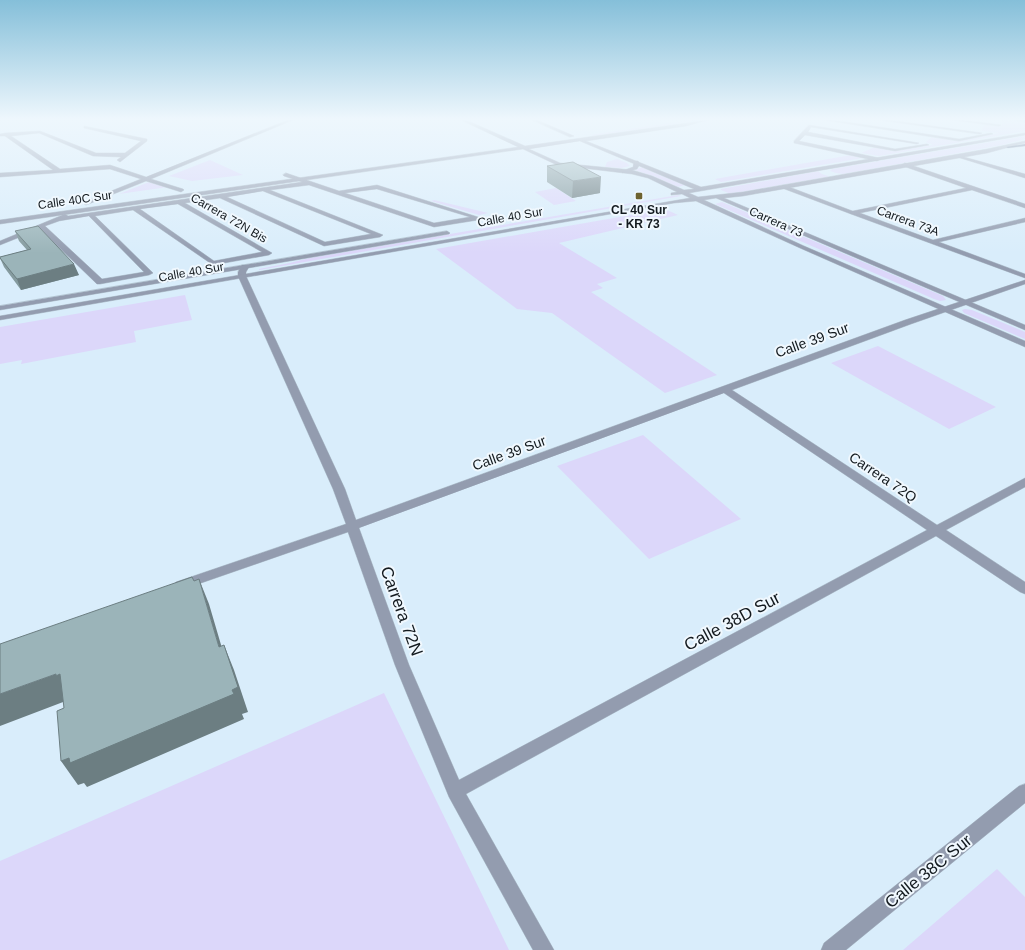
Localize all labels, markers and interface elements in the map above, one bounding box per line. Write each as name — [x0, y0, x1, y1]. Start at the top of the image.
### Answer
street label: Calle 40C Sur — [37, 188, 113, 212]
street label: Carrera 72N Bis — [188, 190, 270, 246]
marker: CL 40 Sur - KR 73 — [634, 191, 644, 201]
place label: CL 40 Sur - KR 73 — [611, 203, 667, 231]
street label: Carrera 73A — [875, 203, 941, 239]
street label: Calle 40 Sur — [476, 204, 544, 230]
street label: Carrera 73 — [747, 204, 805, 240]
street label: Calle 40 Sur — [157, 259, 225, 285]
street label: Calle 39 Sur — [773, 319, 851, 361]
street label: Calle 39 Sur — [470, 432, 548, 474]
street label: Carrera 72Q — [846, 449, 920, 505]
street label: Carrera 72N — [377, 564, 426, 658]
street label: Calle 38D Sur — [681, 588, 784, 655]
street label: Calle 38C Sur — [881, 830, 976, 912]

